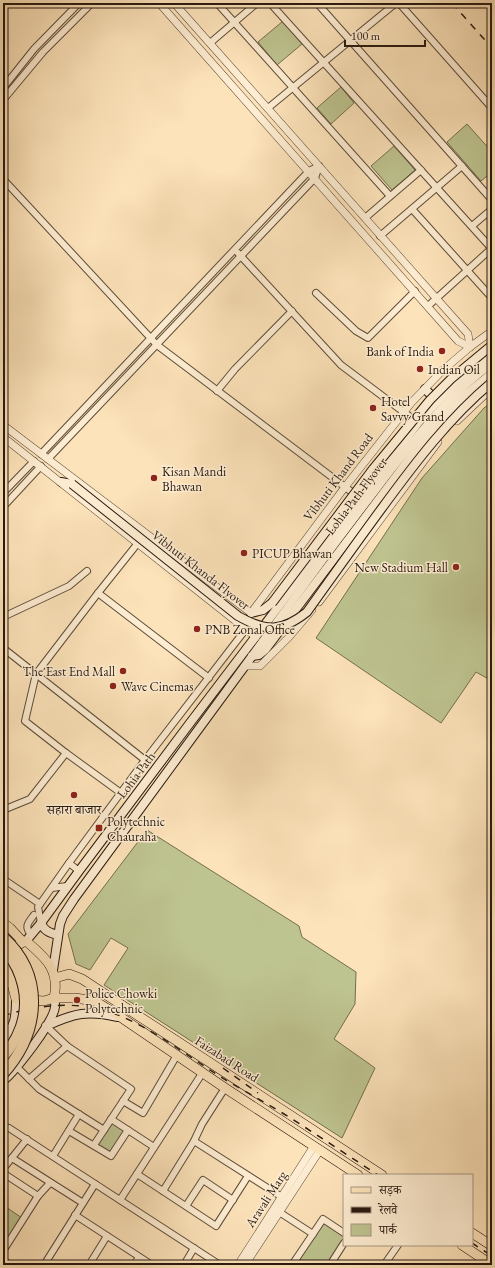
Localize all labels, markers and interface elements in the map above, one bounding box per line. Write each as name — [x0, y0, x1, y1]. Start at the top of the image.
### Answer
scale bar — [345, 22, 425, 48]
text: 100 m — [351, 28, 381, 44]
place label: Bank of India — [366, 343, 435, 360]
marker: Bank of India — [437, 346, 447, 356]
place label: Indian Oil — [428, 361, 480, 378]
marker: Indian Oil — [415, 364, 425, 374]
place label: Hotel Savvy Grand — [381, 393, 445, 425]
marker: Hotel Savvy Grand — [368, 403, 378, 413]
street label: Vibhuti Khand Road — [299, 429, 377, 524]
street label: Lohia Path Flyover — [321, 453, 391, 538]
place label: Kisan Mandi Bhawan — [162, 463, 226, 495]
marker: Kisan Mandi Bhawan — [149, 473, 159, 483]
street label: Vibhuti Khanda Flyover — [149, 526, 254, 614]
place label: PICUP Bhawan — [252, 545, 332, 562]
marker: PICUP Bhawan — [239, 548, 249, 558]
place label: New Stadium Hall — [355, 559, 448, 576]
marker: New Stadium Hall — [451, 562, 461, 572]
place label: PNB Zonal Office — [205, 621, 295, 638]
marker: PNB Zonal Office — [192, 624, 202, 634]
place label: The East End Mall — [23, 663, 115, 680]
marker: The East End Mall — [118, 666, 128, 676]
place label: Wave Cinemas — [121, 678, 193, 695]
marker: Wave Cinemas — [108, 681, 118, 691]
street label: Lohia Path — [113, 748, 159, 802]
marker: सहारा बाजार — [69, 790, 79, 800]
place label: सहारा बाजार — [46, 801, 103, 818]
place label: Polytechnic Chauraha — [107, 813, 165, 845]
marker: Polytechnic Chauraha — [94, 823, 104, 833]
place label: Police Chowki Polytechnic — [85, 985, 157, 1017]
marker: Police Chowki Polytechnic — [72, 995, 82, 1005]
street label: Faizabad Road — [192, 1032, 262, 1086]
street label: Aravali Marg — [241, 1167, 291, 1232]
legend — [343, 1174, 473, 1246]
text: सड़क — [378, 1182, 403, 1198]
text: रेलवे — [377, 1202, 398, 1218]
text: पार्क — [378, 1222, 398, 1238]

